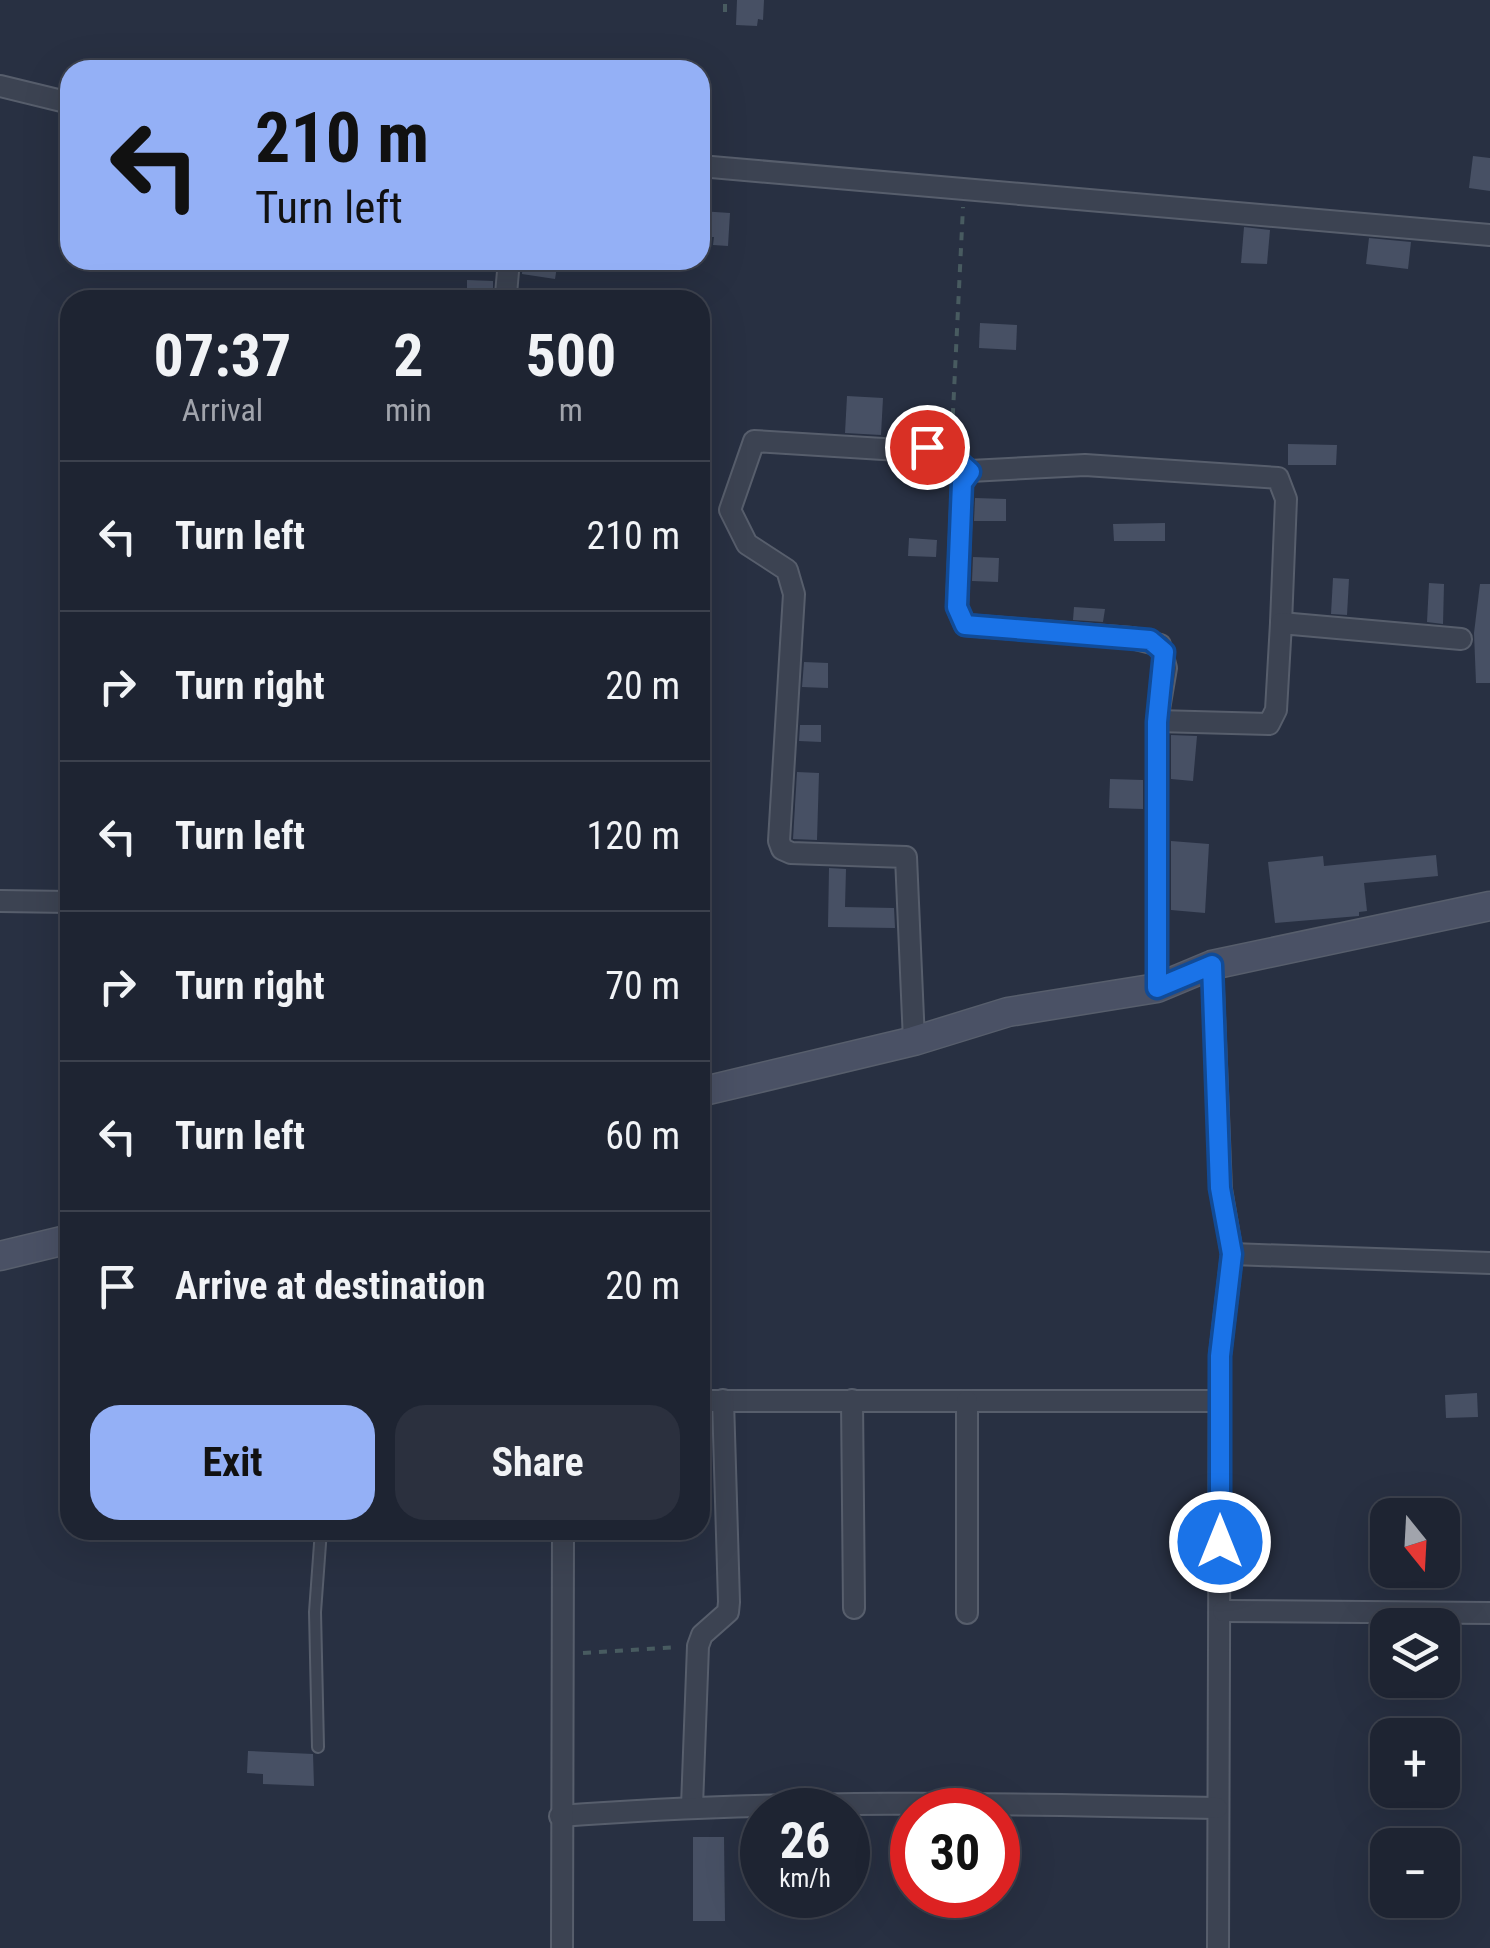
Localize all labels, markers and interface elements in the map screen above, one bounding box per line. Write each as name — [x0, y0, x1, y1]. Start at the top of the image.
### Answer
text: 210 m — [255, 97, 429, 179]
icon: left — [90, 100, 220, 230]
text: Turn left — [255, 181, 403, 234]
text: 07:37 — [154, 320, 291, 391]
text: 2 — [393, 320, 424, 391]
text: 500 — [525, 320, 616, 391]
text: Arrival — [182, 391, 263, 429]
text: min — [385, 391, 432, 429]
text: m — [559, 391, 583, 429]
pin — [885, 405, 970, 490]
icon: arrive — [900, 420, 955, 475]
icon: left — [90, 509, 145, 564]
text: Turn left — [175, 514, 305, 558]
text: 210 m — [586, 514, 680, 558]
icon: right — [90, 659, 145, 714]
text: Turn right — [175, 664, 325, 708]
text: 20 m — [605, 664, 680, 708]
icon: left — [90, 809, 145, 864]
text: Turn left — [175, 814, 305, 858]
text: 120 m — [586, 814, 680, 858]
icon: right — [90, 959, 145, 1014]
text: Turn right — [175, 964, 325, 1008]
text: 70 m — [605, 964, 680, 1008]
icon: left — [90, 1109, 145, 1164]
text: Turn left — [175, 1114, 305, 1158]
text: 60 m — [605, 1114, 680, 1158]
icon: arrive — [90, 1259, 145, 1314]
text: Arrive at destination — [175, 1264, 485, 1308]
text: 20 m — [605, 1264, 680, 1308]
button: Exit — [90, 1405, 375, 1520]
button: Share — [395, 1405, 680, 1520]
position arrow — [1168, 1490, 1272, 1594]
north arrow — [1370, 1498, 1460, 1588]
map controls — [1370, 1498, 1460, 1918]
button: layers — [1370, 1608, 1460, 1698]
button: + — [1370, 1718, 1460, 1808]
speed limit sign: 30 — [890, 1788, 1020, 1918]
text: 26 — [780, 1812, 830, 1870]
button: − — [1370, 1828, 1460, 1918]
text: km/h — [779, 1864, 831, 1893]

